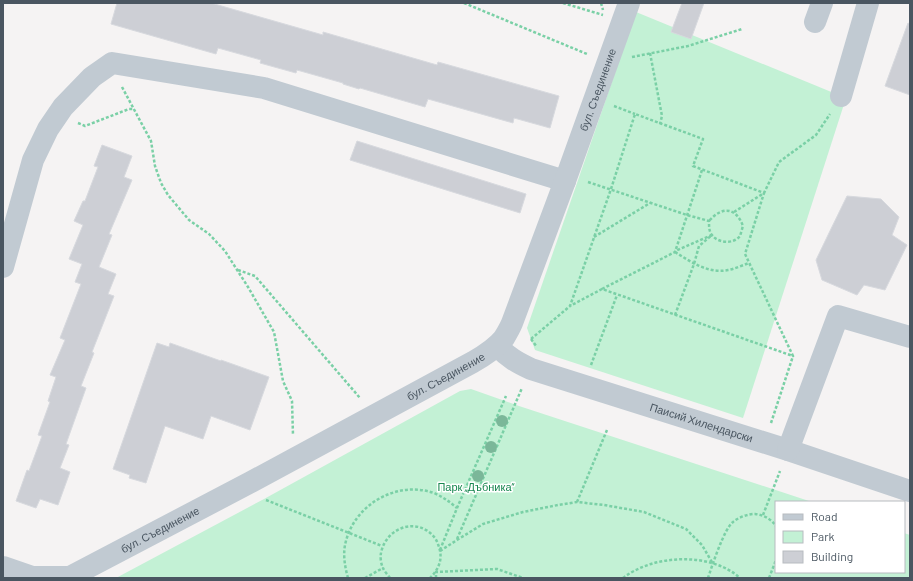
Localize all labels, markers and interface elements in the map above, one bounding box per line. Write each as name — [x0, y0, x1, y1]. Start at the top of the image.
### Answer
street label: бул. Съединение — [577, 46, 618, 133]
street label: бул. Съединение — [404, 350, 487, 403]
street label: Паисий Хилендарски — [648, 400, 755, 445]
park label: Парк „Дъбника“ — [437, 480, 515, 493]
legend — [775, 501, 905, 573]
street label: бул. Съединение — [118, 503, 201, 555]
text: Road — [811, 509, 838, 523]
text: Park — [811, 529, 835, 543]
text: Building — [811, 549, 853, 563]

